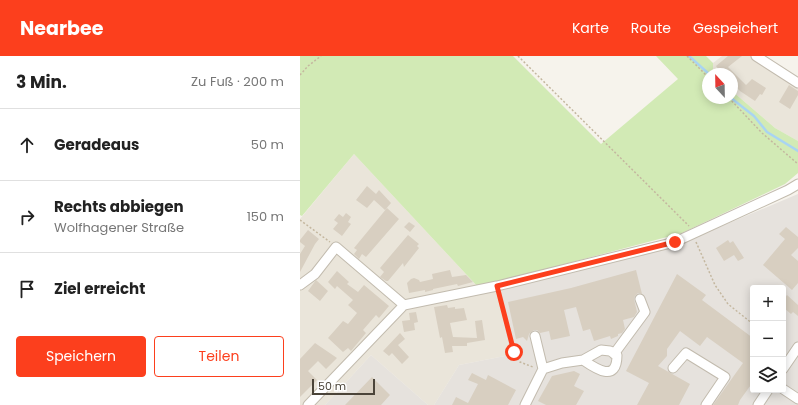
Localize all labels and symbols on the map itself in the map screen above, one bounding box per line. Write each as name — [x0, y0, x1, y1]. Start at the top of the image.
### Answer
north arrow — [702, 68, 738, 104]
route end — [666, 233, 684, 251]
route start — [505, 343, 523, 361]
scale bar — [312, 377, 375, 396]

